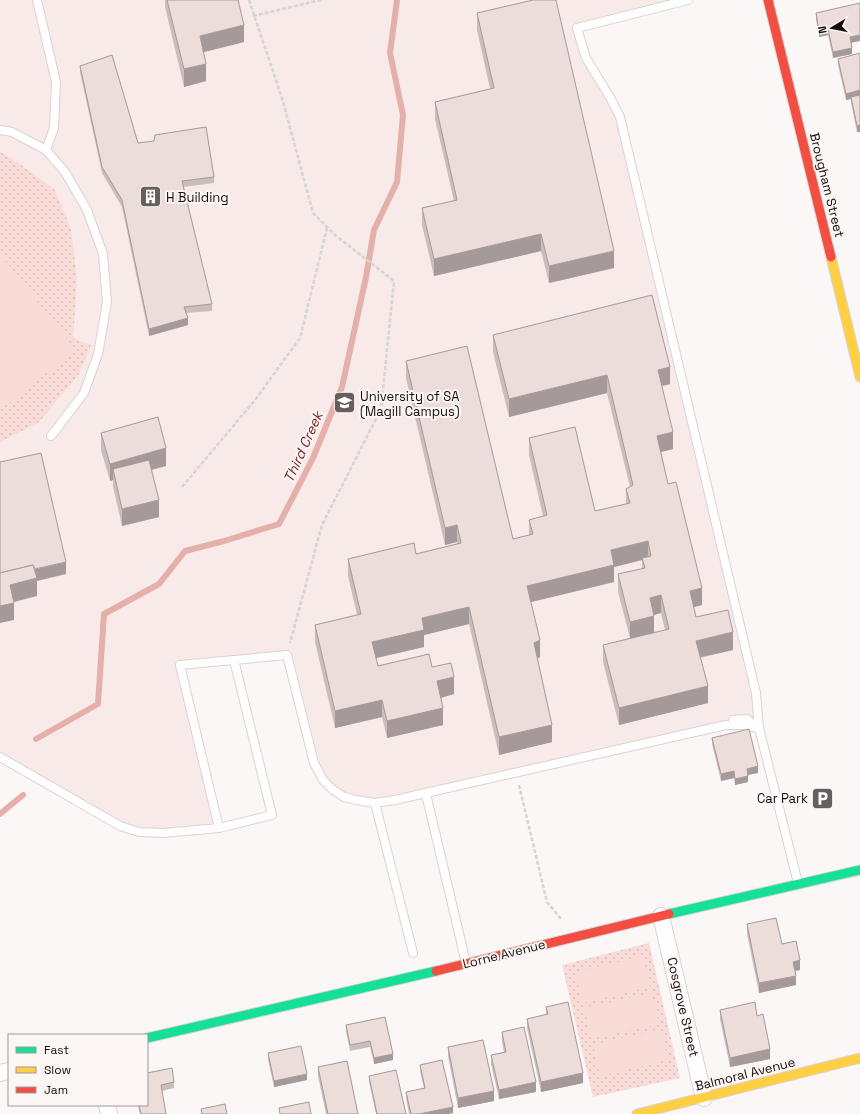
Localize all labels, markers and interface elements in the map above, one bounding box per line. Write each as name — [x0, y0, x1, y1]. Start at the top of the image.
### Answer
north arrow — [812, 8, 852, 48]
text: N — [815, 25, 830, 35]
street label: Brougham Street — [806, 131, 848, 239]
building icon: H Building — [137, 184, 163, 210]
place label: H Building — [166, 189, 229, 206]
place label: University of SA (Magill Campus) — [360, 388, 460, 420]
school or university icon: University of SA (Magill Campus) — [331, 390, 357, 416]
water label: Third Creek — [279, 407, 327, 485]
parking icon: Car Park — [810, 785, 836, 811]
place label: Car Park — [757, 790, 808, 807]
street label: Lorne Avenue — [461, 936, 547, 972]
street label: Cosgrove Street — [663, 956, 703, 1058]
legend — [8, 1034, 148, 1106]
text: Fast — [44, 1042, 69, 1058]
street label: Balmoral Avenue — [693, 1053, 797, 1095]
text: Slow — [44, 1062, 71, 1078]
text: Jam — [44, 1082, 68, 1098]

